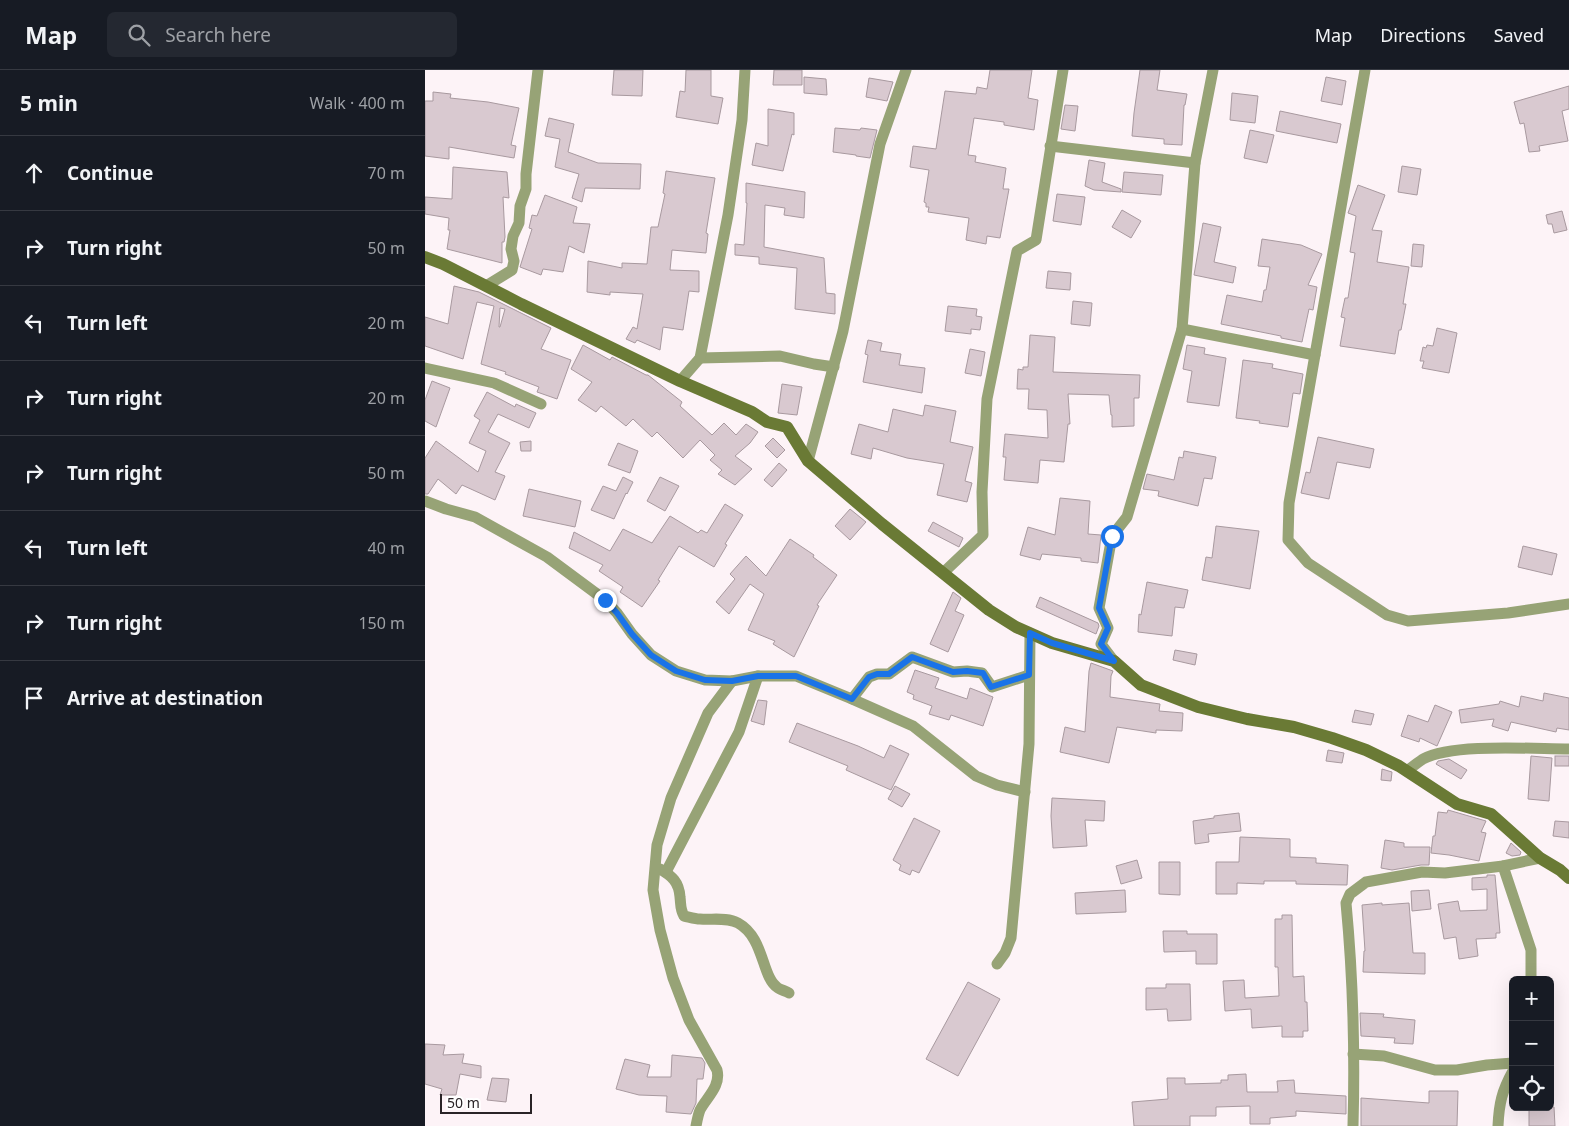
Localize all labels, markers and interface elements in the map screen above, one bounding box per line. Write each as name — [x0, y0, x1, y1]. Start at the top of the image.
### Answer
search box — [107, 12, 457, 57]
text: Map — [25, 18, 77, 51]
icon: search — [125, 21, 153, 49]
text: Search here — [165, 22, 271, 48]
text: Map — [1315, 23, 1352, 47]
text: Directions — [1380, 23, 1466, 47]
text: Saved — [1494, 23, 1544, 47]
text: 5 min — [20, 89, 78, 117]
text: Walk · 400 m — [310, 92, 405, 114]
icon: ahead — [20, 159, 48, 187]
text: Continue — [67, 160, 153, 186]
text: 70 m — [368, 162, 405, 184]
icon: right — [20, 234, 48, 262]
text: Turn right — [67, 235, 162, 261]
text: 50 m — [368, 237, 405, 259]
icon: left — [20, 309, 48, 337]
text: Turn left — [67, 310, 148, 336]
text: 20 m — [368, 312, 405, 334]
icon: right — [20, 384, 48, 412]
text: Turn right — [67, 385, 162, 411]
text: 20 m — [368, 387, 405, 409]
icon: right — [20, 459, 48, 487]
text: Turn right — [67, 460, 162, 486]
text: 50 m — [368, 462, 405, 484]
route start — [1101, 525, 1124, 548]
icon: left — [20, 534, 48, 562]
text: Turn left — [67, 535, 148, 561]
text: 40 m — [368, 537, 405, 559]
route end — [594, 589, 617, 612]
icon: right — [20, 609, 48, 637]
text: Turn right — [67, 610, 162, 636]
text: 150 m — [358, 612, 405, 634]
icon: arrive — [20, 684, 48, 712]
text: Arrive at destination — [67, 685, 263, 711]
map controls — [1509, 976, 1554, 1111]
button: + — [1509, 976, 1554, 1021]
button: − — [1509, 1021, 1554, 1066]
button: locate — [1509, 1066, 1554, 1111]
scale bar — [440, 1091, 533, 1114]
text: 50 m — [447, 1093, 480, 1112]

